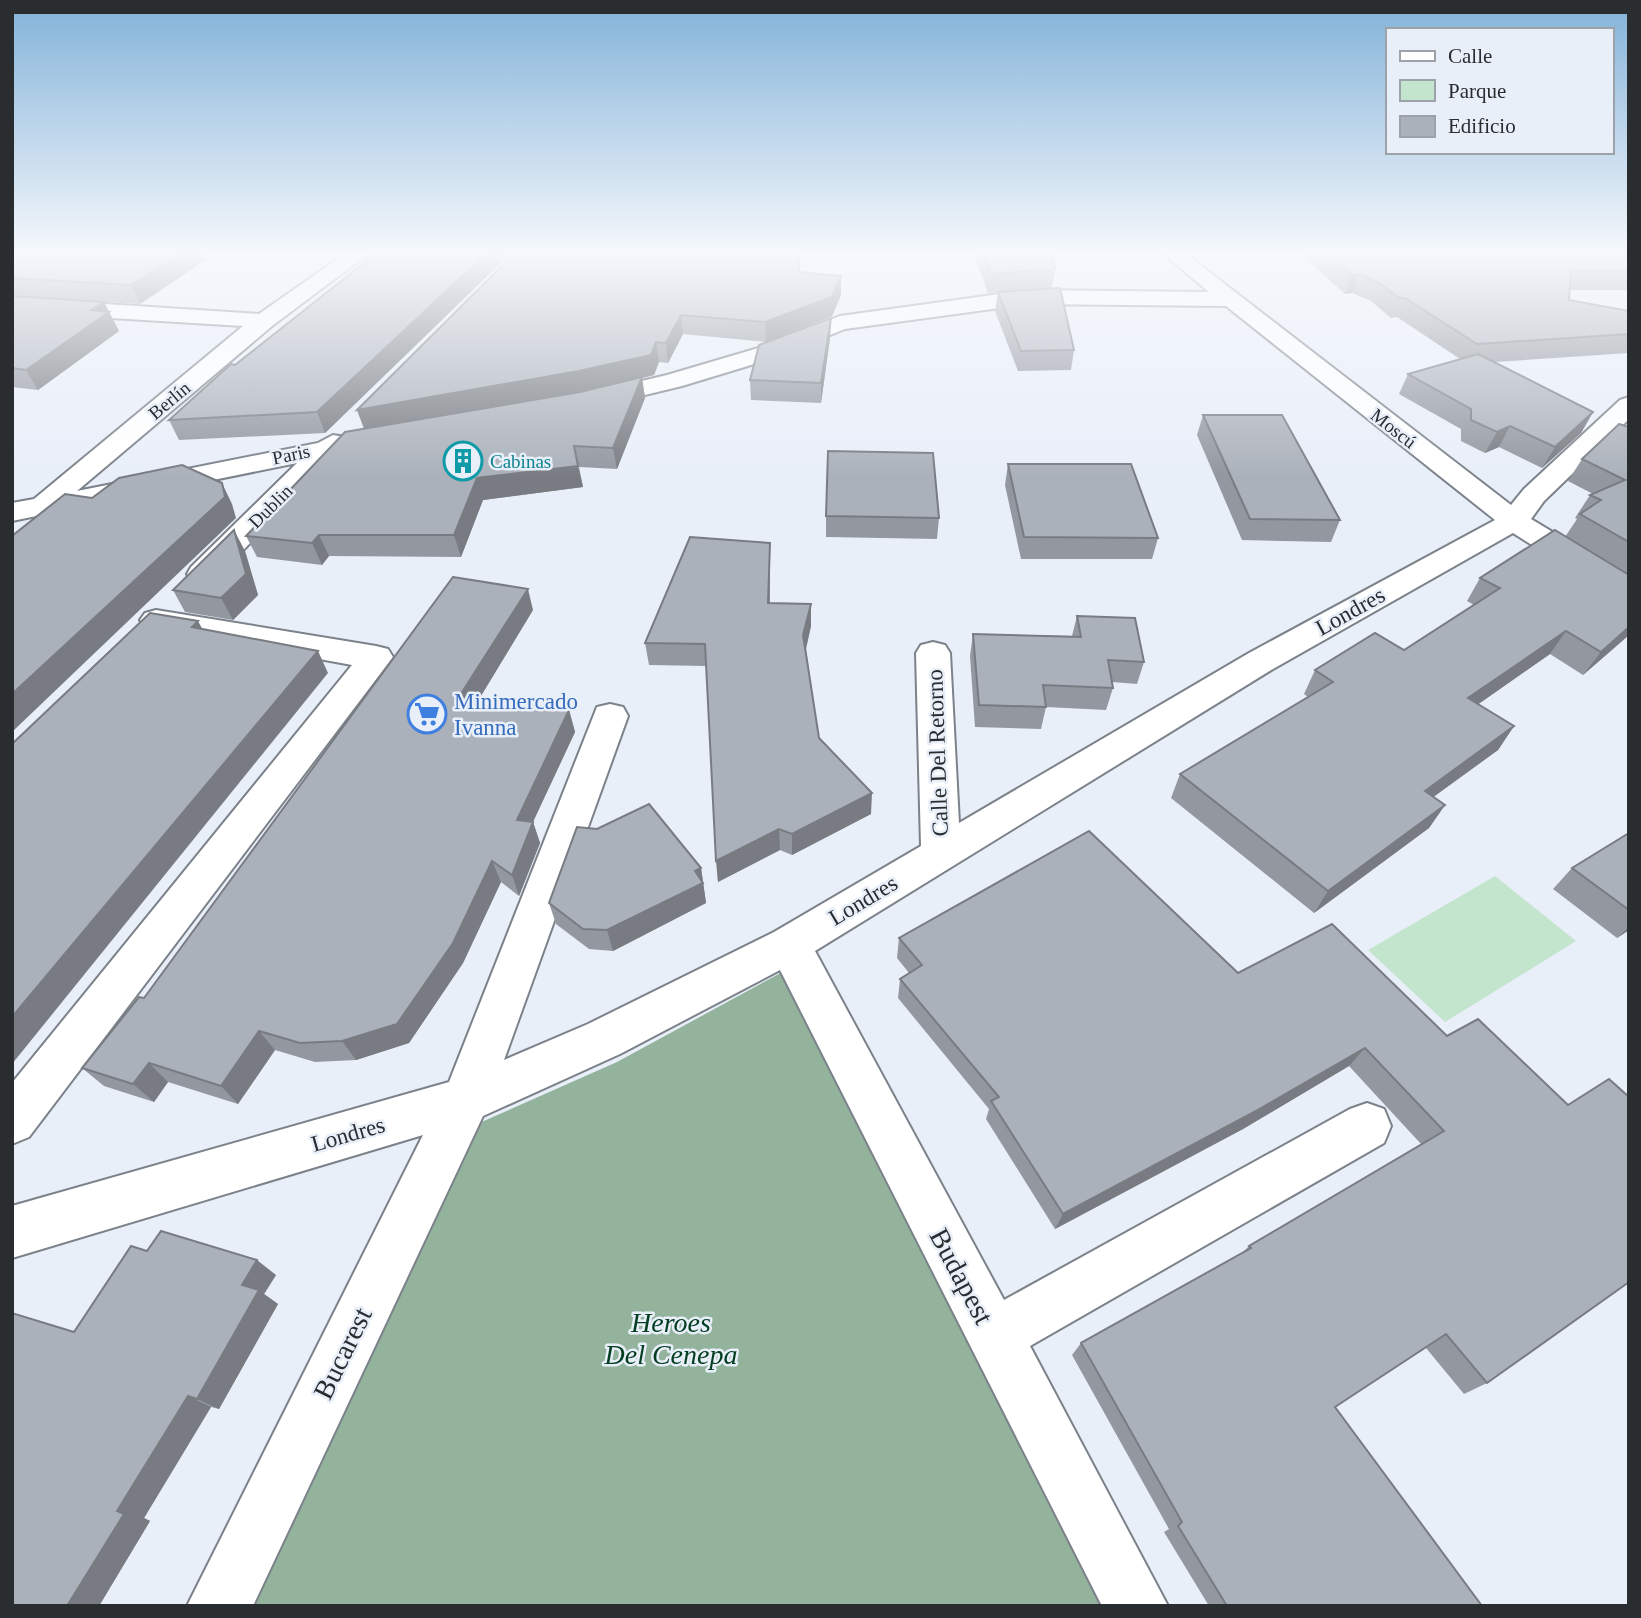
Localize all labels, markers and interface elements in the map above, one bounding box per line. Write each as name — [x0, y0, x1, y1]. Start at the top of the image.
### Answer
legend — [1386, 28, 1613, 154]
text: Calle — [1448, 44, 1492, 68]
text: Parque — [1448, 79, 1506, 103]
text: Edificio — [1448, 114, 1516, 138]
street label: Berlín — [144, 377, 195, 424]
street label: Moscú — [1367, 404, 1421, 453]
street label: Paris — [270, 440, 312, 469]
building icon: Cabinas — [442, 440, 484, 482]
place label: Cabinas — [490, 451, 551, 472]
street label: Dublin — [244, 480, 297, 532]
street label: Londres — [1311, 582, 1389, 641]
street label: Calle Del Retorno — [922, 669, 953, 837]
place label: Minimercado Ivanna — [454, 689, 578, 740]
supermarket icon: Minimercado Ivanna — [406, 693, 448, 735]
street label: Londres — [825, 870, 902, 931]
street label: Londres — [308, 1112, 388, 1157]
street label: Budapest — [923, 1223, 1000, 1330]
street label: Bucarest — [307, 1302, 378, 1404]
park label: Heroes Del Cenepa — [604, 1307, 737, 1370]

